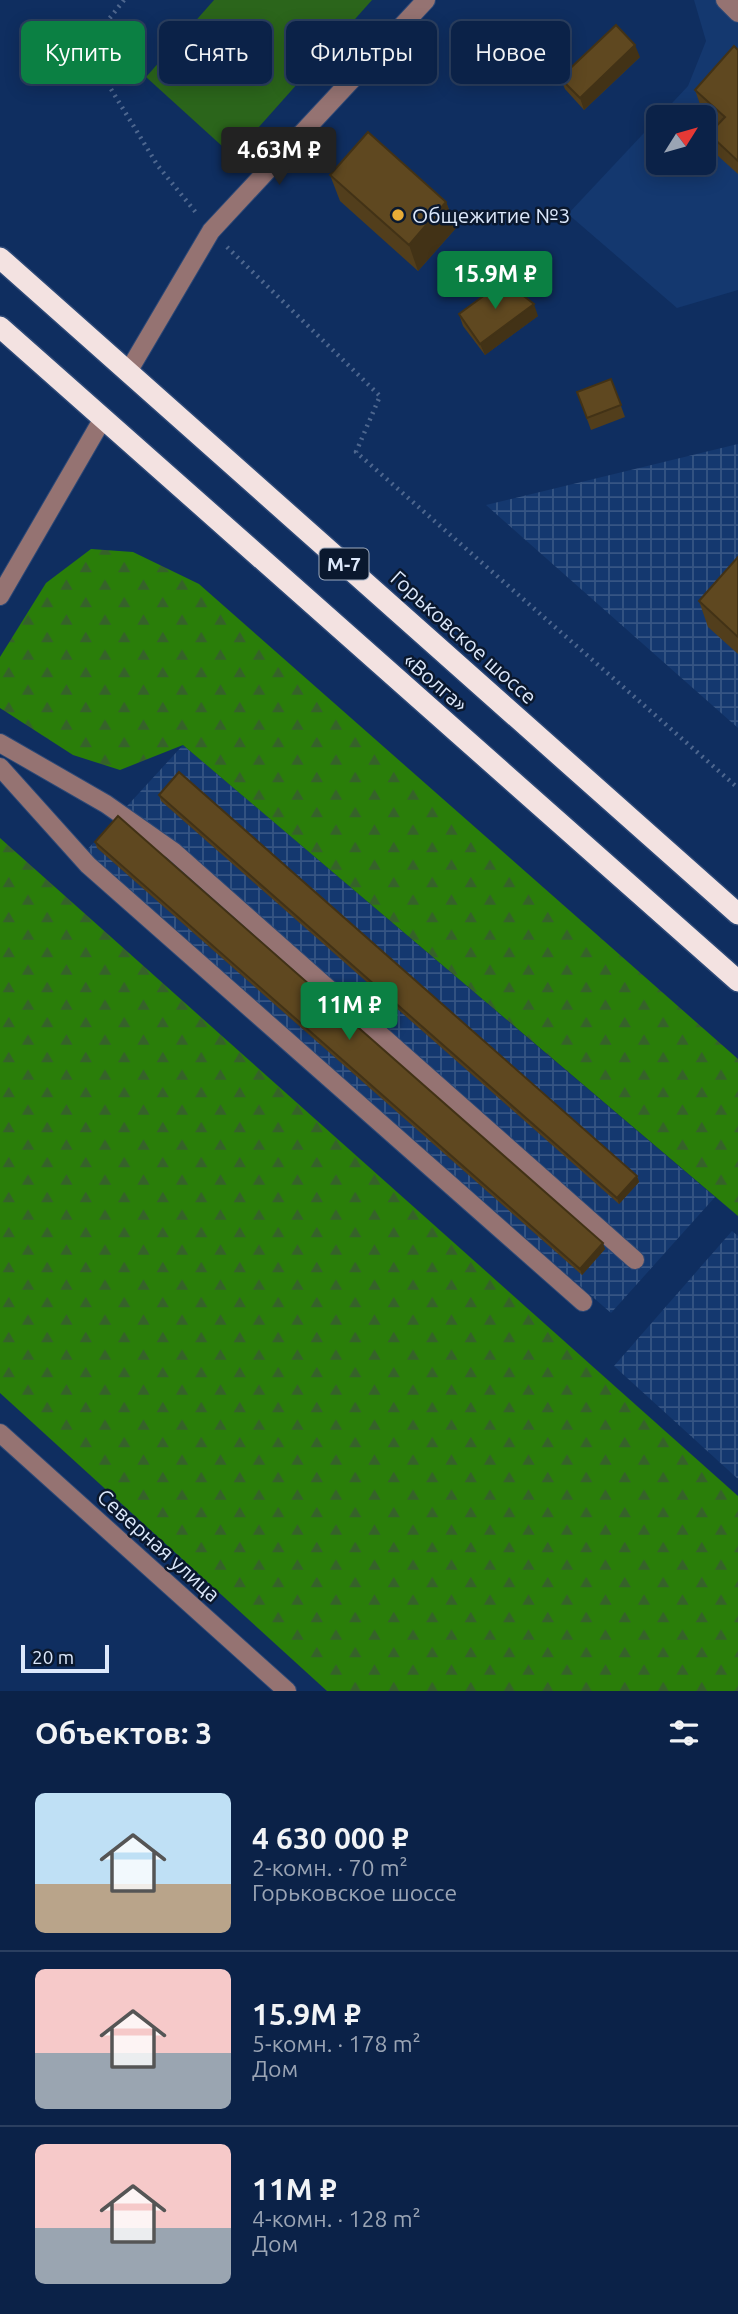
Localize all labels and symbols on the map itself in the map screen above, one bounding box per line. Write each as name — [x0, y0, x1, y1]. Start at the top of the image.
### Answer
north arrow — [646, 105, 716, 175]
pin: 4.63M ₽ — [214, 128, 344, 187]
place label: Общежитие №3 — [412, 203, 570, 227]
marker: Общежитие №3 — [390, 207, 406, 223]
pin: 15.9M ₽ — [430, 252, 560, 311]
road number: М-7 — [320, 548, 368, 580]
street label: Горьковское шоссе — [386, 565, 542, 709]
street label: «Волга» — [399, 648, 473, 716]
pin: 11M ₽ — [300, 982, 398, 1042]
street label: Северная улица — [93, 1484, 225, 1606]
scale bar — [21, 1642, 108, 1674]

